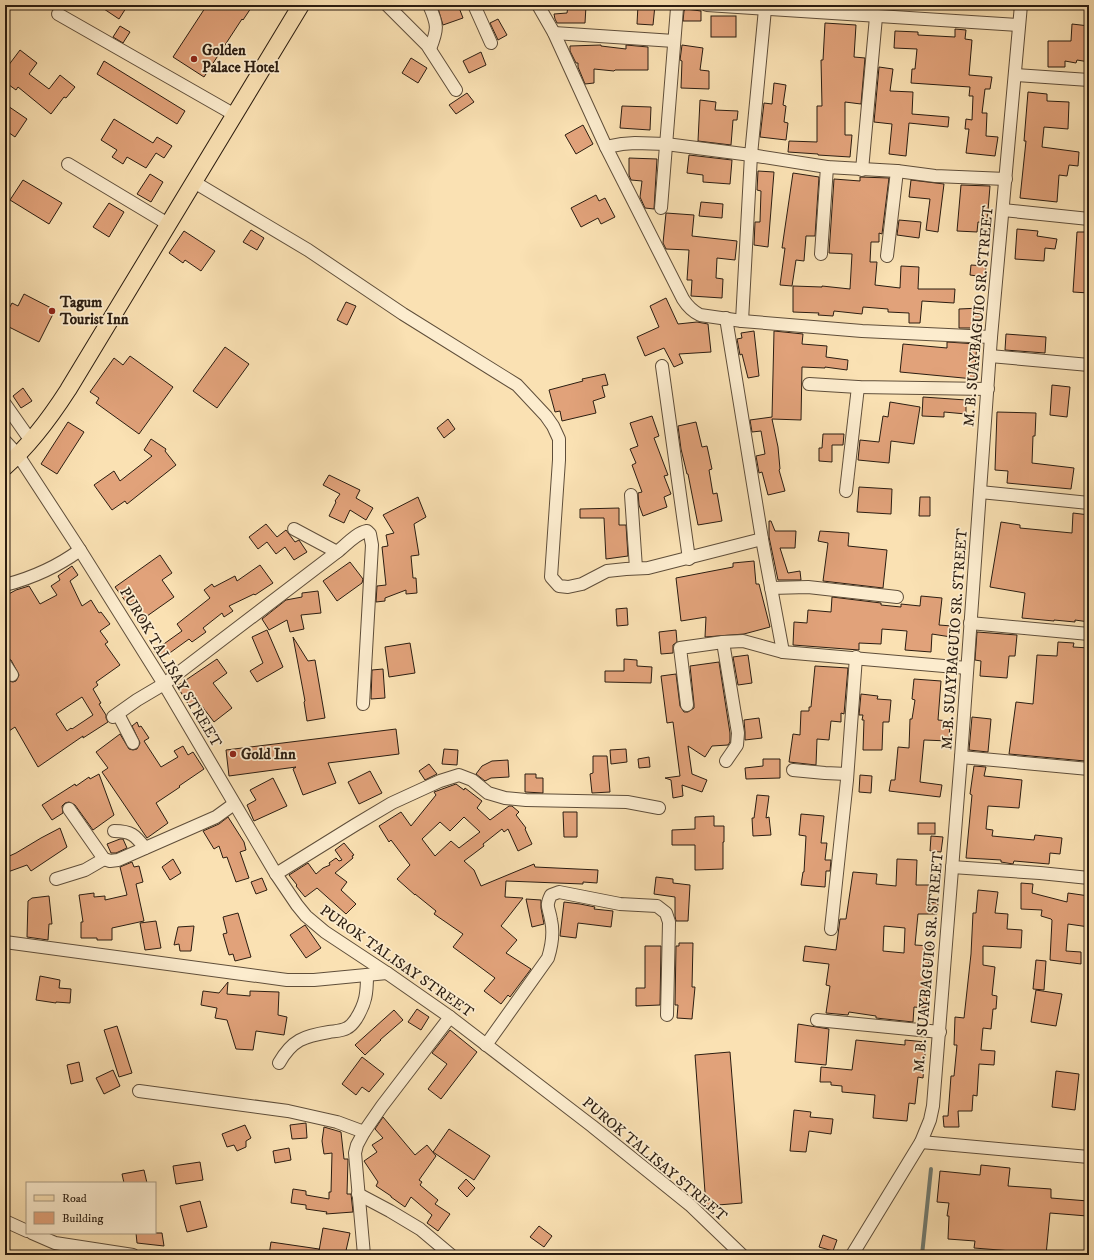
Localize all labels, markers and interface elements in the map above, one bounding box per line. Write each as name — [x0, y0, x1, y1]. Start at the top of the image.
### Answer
place label: Golden Palace Hotel — [202, 41, 280, 77]
marker: Golden Palace Hotel — [189, 54, 199, 64]
street label: M. B. SUAYBAGUIO SR. STREET — [959, 204, 998, 427]
place label: Tagum Tourist Inn — [59, 293, 129, 329]
marker: Tagum Tourist Inn — [47, 306, 57, 316]
street label: M. B. SUAYBAGUIO SR. STREET — [937, 527, 972, 750]
street label: PUROK TALISAY STREET — [115, 584, 226, 751]
place label: Gold Inn — [241, 745, 296, 764]
marker: Gold Inn — [228, 749, 238, 759]
street label: M. B. SUAYBAGUIO SR. STREET — [909, 850, 948, 1073]
street label: PUROK TALISAY STREET — [316, 901, 478, 1022]
street label: PUROK TALISAY STREET — [578, 1093, 732, 1226]
legend — [26, 1182, 156, 1234]
text: Road — [62, 1191, 87, 1206]
text: Building — [62, 1211, 103, 1226]

